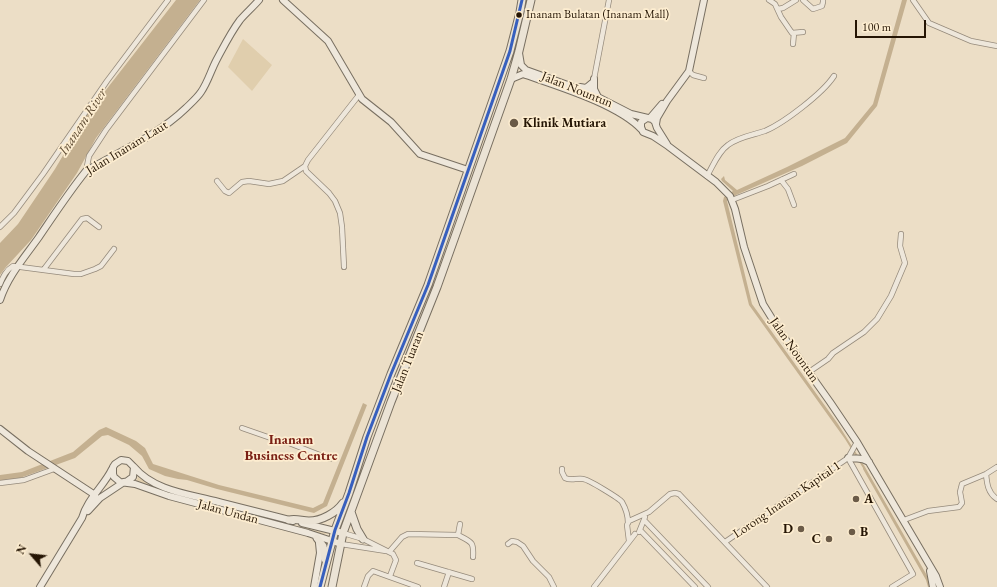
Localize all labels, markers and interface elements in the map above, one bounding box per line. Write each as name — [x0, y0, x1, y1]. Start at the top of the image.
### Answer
place label: Inanam Bulatan (Inanam Mall) — [526, 8, 669, 22]
marker: Inanam Bulatan (Inanam Mall) — [514, 10, 524, 20]
scale bar — [857, 12, 928, 38]
text: 100 m — [862, 19, 891, 35]
street label: Jalan Nountun — [539, 69, 615, 111]
water label: Inanam River — [55, 85, 111, 159]
place label: Klinik Mutiara — [523, 115, 606, 131]
marker: Klinik Mutiara — [508, 117, 520, 129]
street label: Jalan Inanam Laut — [83, 118, 171, 178]
street label: Jalan Nountun — [766, 315, 822, 385]
street label: Jalan Tuaran — [389, 329, 427, 395]
district label: Inanam Business Centre — [245, 432, 337, 464]
street label: Lorong Inanam Kapital 1 — [730, 458, 844, 542]
place label: A — [864, 491, 873, 507]
marker: A — [851, 494, 861, 504]
street label: Jalan Undan — [196, 496, 260, 528]
place label: D — [783, 521, 793, 537]
marker: D — [796, 524, 806, 534]
place label: B — [860, 524, 868, 540]
marker: B — [847, 527, 857, 537]
place label: C — [812, 531, 821, 547]
marker: C — [824, 534, 834, 544]
north arrow — [12, 535, 52, 575]
text: N — [13, 542, 30, 557]

